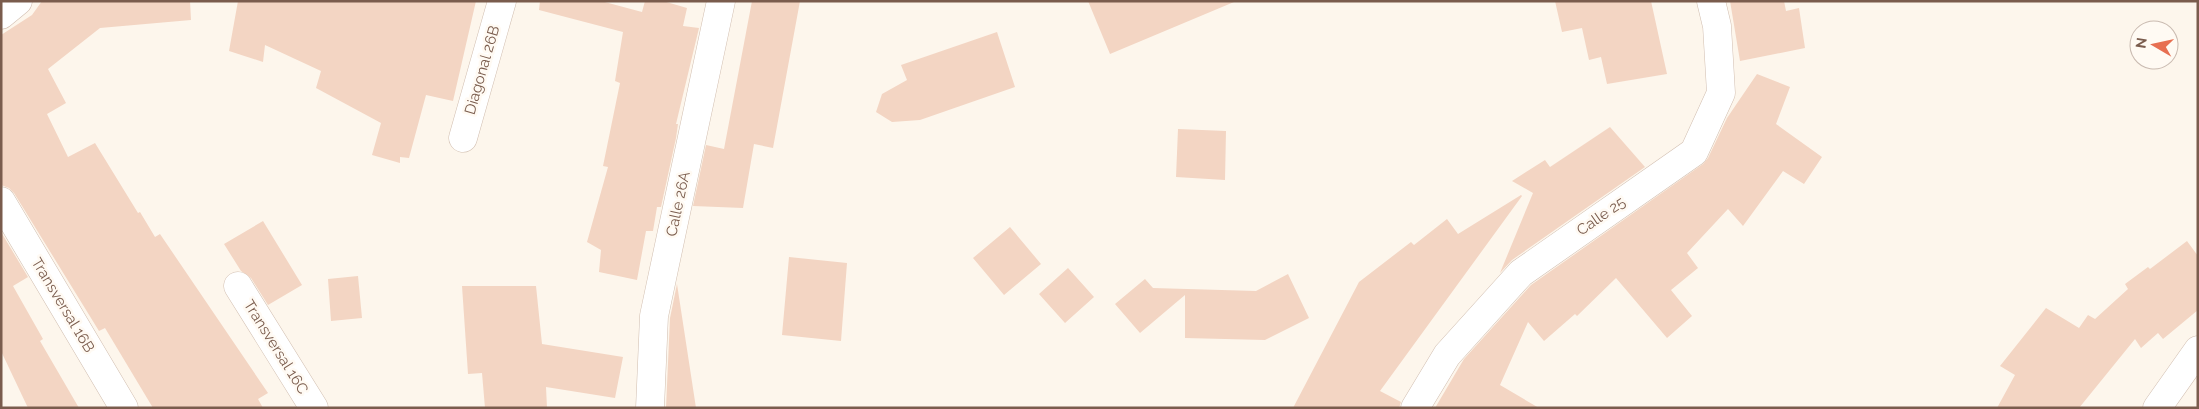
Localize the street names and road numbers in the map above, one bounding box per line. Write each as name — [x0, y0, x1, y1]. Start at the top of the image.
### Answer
street label: Diagonal 26B — [461, 23, 503, 117]
street label: Calle 26A — [662, 170, 694, 238]
street label: Calle 25 — [1573, 193, 1629, 239]
street label: Transversal 16B — [28, 254, 98, 356]
street label: Transversal 16C — [240, 297, 312, 397]

